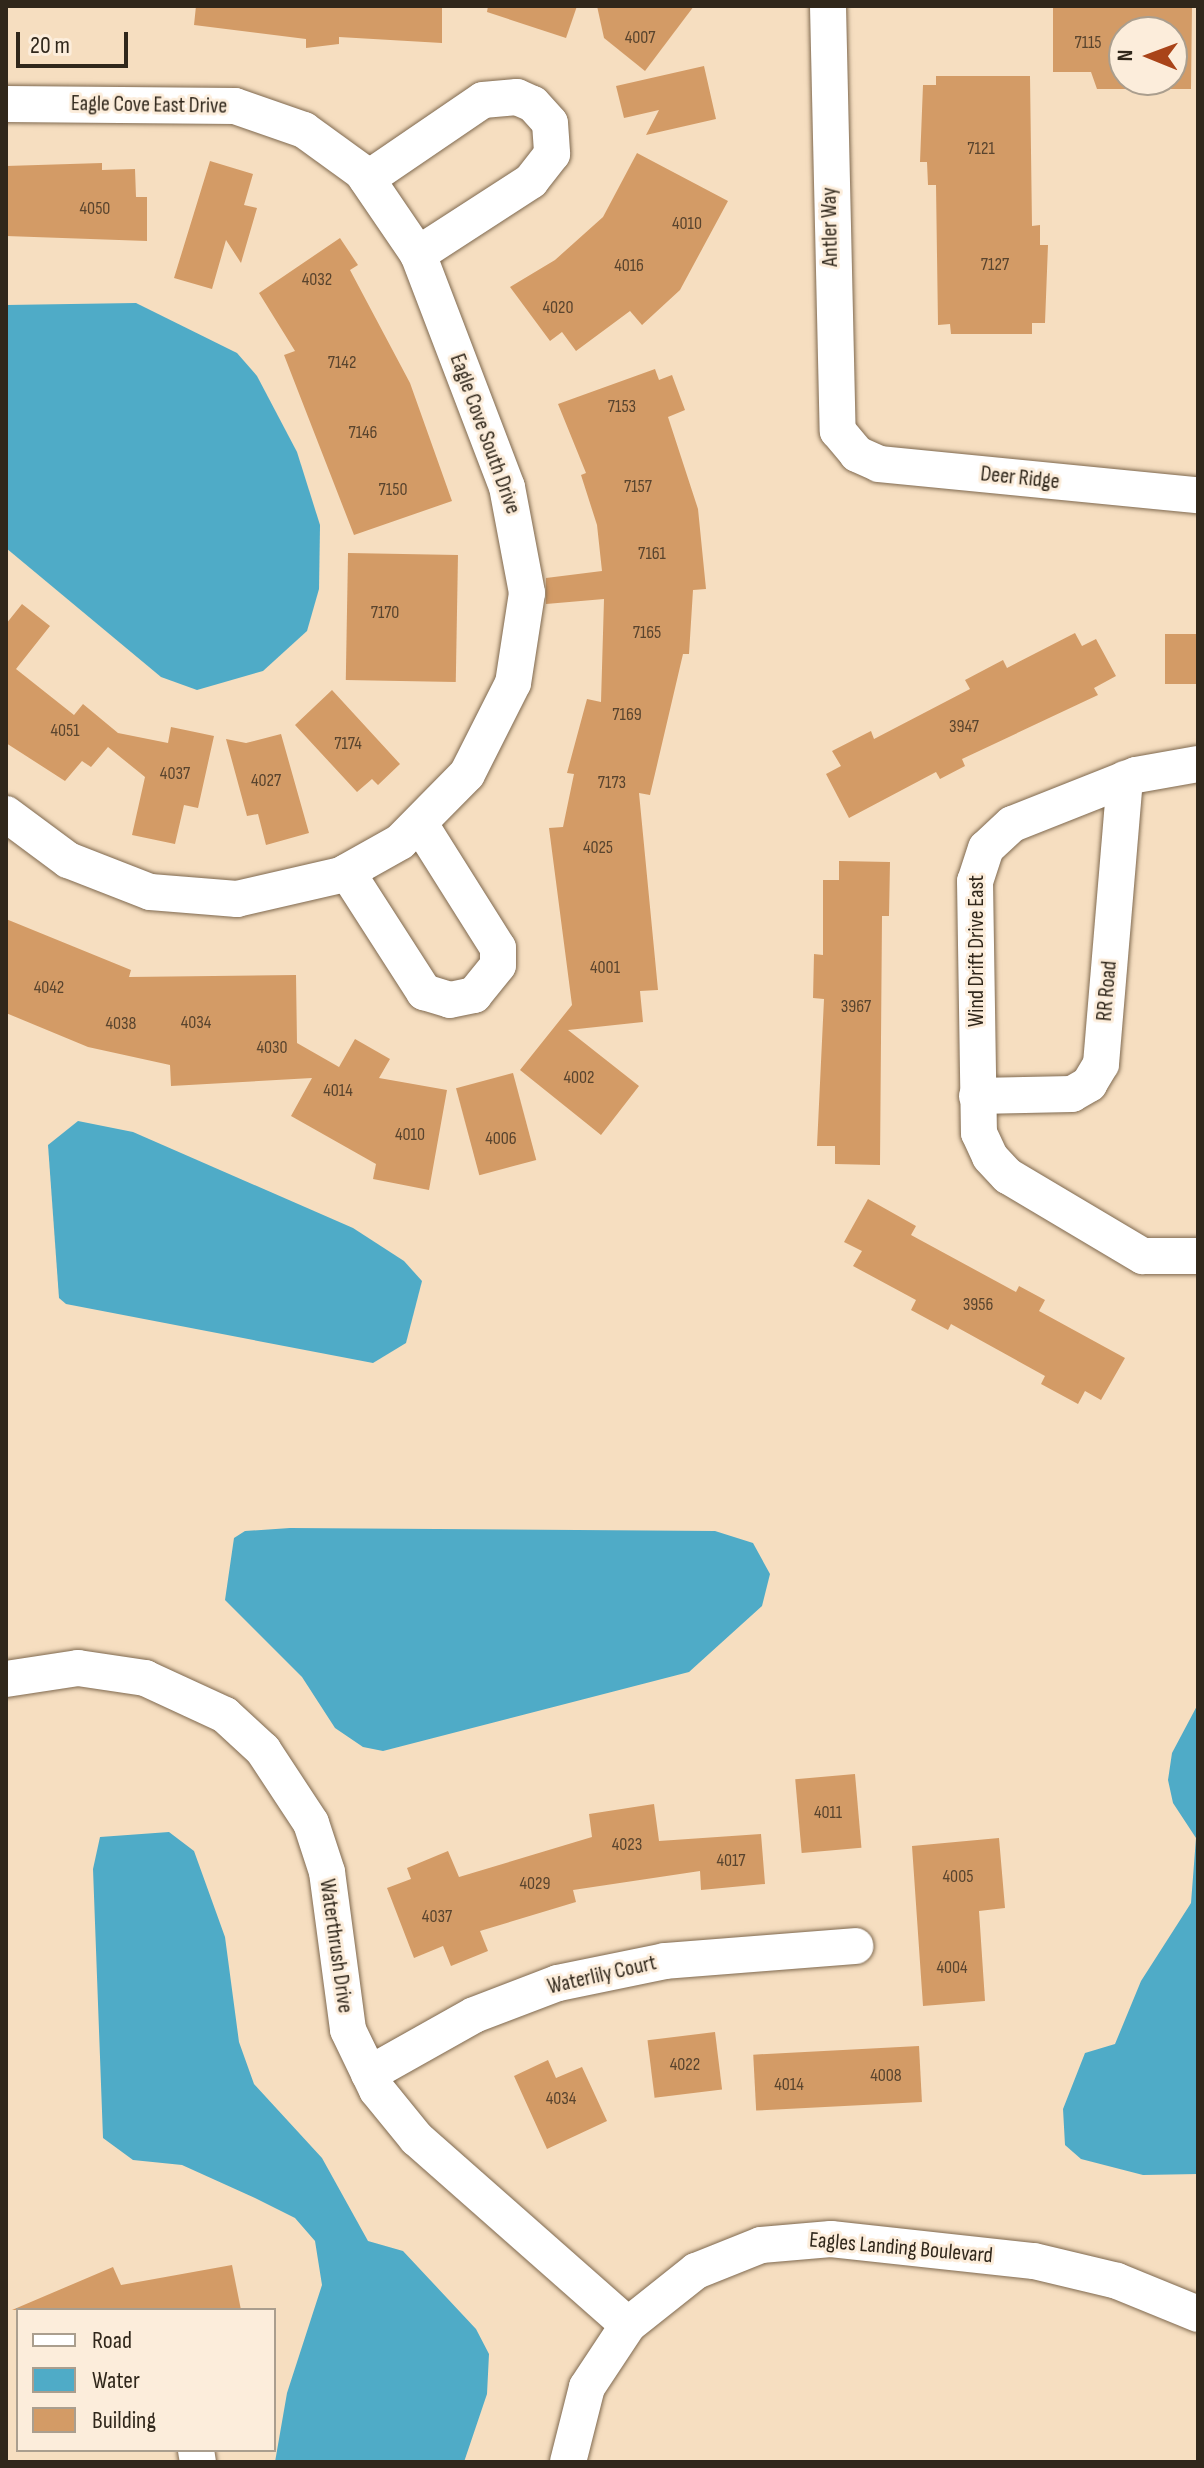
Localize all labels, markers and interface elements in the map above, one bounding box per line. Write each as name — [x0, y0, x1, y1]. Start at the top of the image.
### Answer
scale bar — [20, 16, 132, 66]
north arrow — [1108, 16, 1188, 96]
house number: 4007 — [625, 27, 655, 49]
text: 20 m — [30, 31, 70, 60]
house number: 7115 — [1074, 32, 1102, 54]
text: N — [1112, 49, 1139, 62]
street label: Eagle Cove East Drive — [71, 90, 227, 120]
house number: 7121 — [967, 138, 995, 160]
street label: Antler Way — [816, 187, 844, 267]
house number: 4050 — [80, 198, 110, 220]
house number: 4010 — [672, 213, 702, 235]
house number: 7127 — [981, 254, 1009, 276]
house number: 4016 — [614, 255, 644, 277]
house number: 4032 — [302, 269, 332, 291]
house number: 4020 — [543, 297, 573, 319]
street label: Eagle Cove South Drive — [444, 350, 526, 518]
house number: 7142 — [328, 352, 356, 374]
house number: 7153 — [608, 396, 636, 418]
house number: 7146 — [349, 422, 377, 444]
street label: Deer Ridge — [979, 461, 1061, 495]
house number: 7157 — [624, 476, 652, 498]
house number: 7150 — [379, 479, 407, 501]
house number: 7161 — [638, 543, 666, 565]
house number: 7170 — [371, 602, 399, 624]
house number: 7165 — [633, 622, 661, 644]
house number: 7169 — [612, 704, 642, 726]
house number: 3947 — [949, 716, 979, 738]
house number: 4051 — [50, 720, 80, 742]
house number: 7174 — [334, 733, 362, 755]
house number: 4037 — [160, 763, 190, 785]
house number: 4027 — [251, 770, 281, 792]
house number: 7173 — [598, 772, 626, 794]
house number: 4025 — [583, 837, 613, 859]
street label: Wind Drift Drive East — [964, 875, 990, 1027]
house number: 4001 — [590, 957, 620, 979]
street label: RR Road — [1091, 960, 1123, 1022]
house number: 4042 — [34, 977, 64, 999]
house number: 3967 — [841, 996, 871, 1018]
house number: 4034 — [181, 1012, 211, 1034]
house number: 4038 — [106, 1013, 136, 1035]
house number: 4030 — [256, 1037, 288, 1059]
house number: 4002 — [564, 1067, 594, 1089]
house number: 4014 — [323, 1080, 353, 1102]
house number: 4010 — [395, 1124, 425, 1146]
house number: 4006 — [485, 1128, 517, 1150]
house number: 3956 — [963, 1294, 993, 1316]
house number: 4011 — [814, 1802, 842, 1824]
house number: 4023 — [612, 1834, 642, 1856]
house number: 4017 — [716, 1850, 746, 1872]
house number: 4005 — [943, 1866, 973, 1888]
house number: 4029 — [520, 1873, 550, 1895]
street label: Waterthrush Drive — [314, 1877, 358, 2015]
house number: 4037 — [422, 1906, 452, 1928]
street label: Waterlily Court — [545, 1950, 659, 2000]
house number: 4004 — [936, 1957, 968, 1979]
house number: 4022 — [670, 2054, 700, 2076]
house number: 4008 — [870, 2065, 902, 2087]
house number: 4014 — [774, 2074, 804, 2096]
house number: 4034 — [546, 2088, 576, 2110]
street label: Eagles Landing Boulevard — [808, 2227, 994, 2269]
legend — [16, 2308, 276, 2452]
text: Road — [92, 2326, 132, 2355]
text: Water — [92, 2366, 140, 2395]
text: Building — [92, 2406, 156, 2435]

